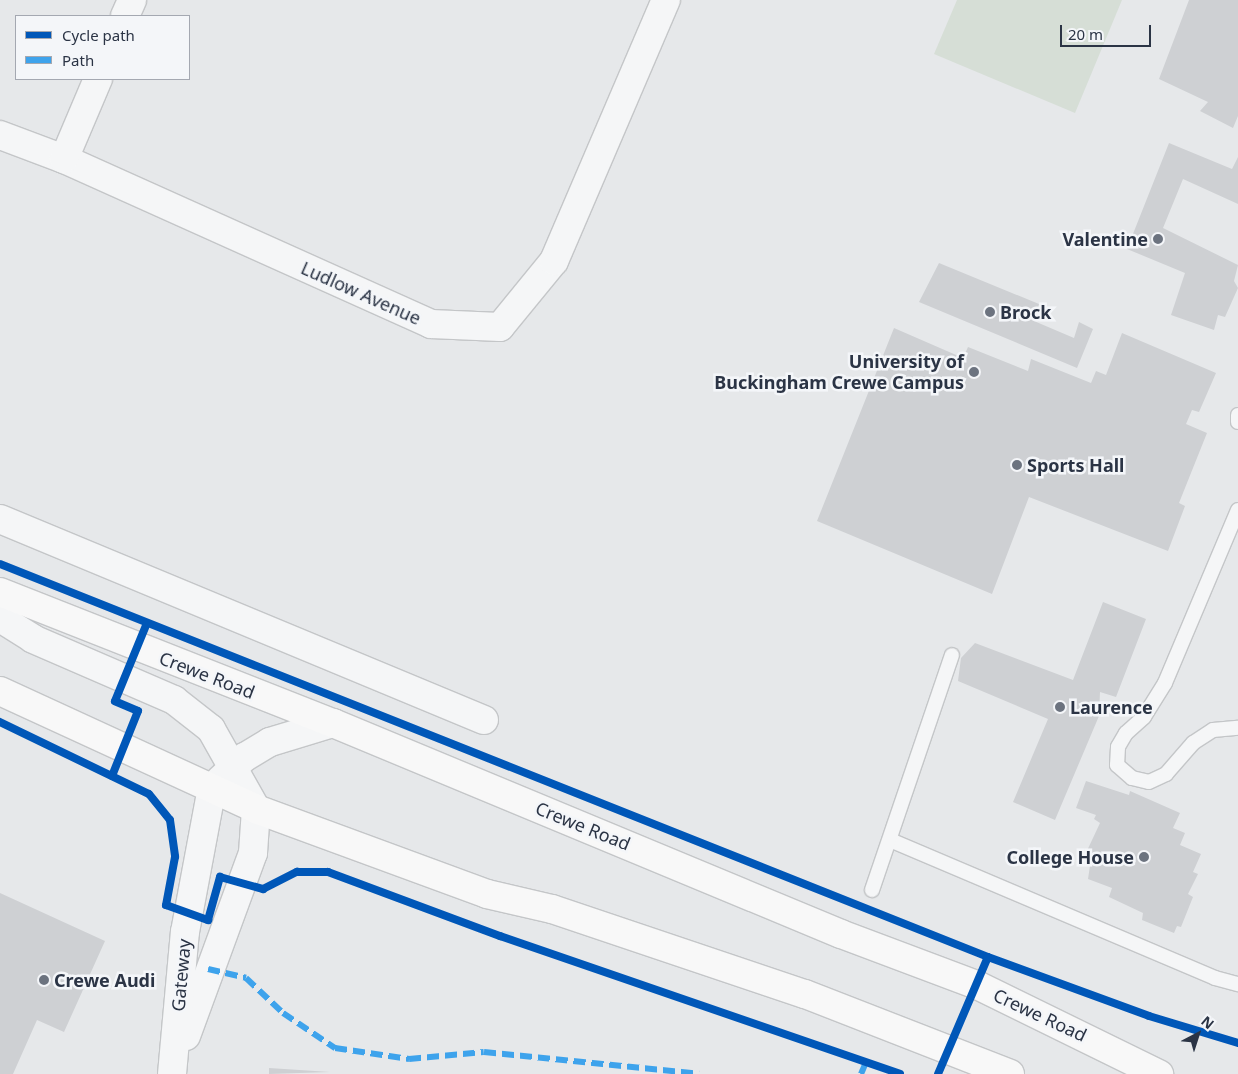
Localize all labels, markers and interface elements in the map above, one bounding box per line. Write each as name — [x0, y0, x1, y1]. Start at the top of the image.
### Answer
legend — [15, 15, 190, 80]
scale bar — [1063, 15, 1154, 47]
text: 20 m — [1068, 24, 1103, 44]
text: Cycle path — [62, 25, 135, 45]
text: Path — [62, 50, 94, 70]
place label: Valentine — [1062, 228, 1148, 250]
marker: Valentine — [1152, 233, 1164, 245]
street label: Ludlow Avenue — [298, 257, 424, 329]
place label: Brock — [1000, 301, 1051, 323]
marker: Brock — [984, 306, 996, 318]
place label: University of Buckingham Crewe Campus — [714, 351, 964, 394]
marker: University of Buckingham Crewe Campus — [968, 366, 980, 378]
place label: Sports Hall — [1027, 454, 1124, 476]
marker: Sports Hall — [1011, 459, 1023, 471]
street label: Crewe Road — [156, 647, 258, 703]
place label: Laurence — [1070, 696, 1153, 718]
marker: Laurence — [1054, 701, 1066, 713]
street label: Crewe Road — [532, 797, 634, 855]
place label: College House — [1006, 846, 1134, 868]
marker: College House — [1138, 851, 1150, 863]
street label: Gateway — [167, 938, 195, 1012]
place label: Crewe Audi — [54, 969, 155, 991]
marker: Crewe Audi — [38, 974, 50, 986]
street label: Crewe Road — [990, 984, 1090, 1046]
north arrow — [1173, 1009, 1223, 1059]
text: N — [1197, 1011, 1218, 1033]

